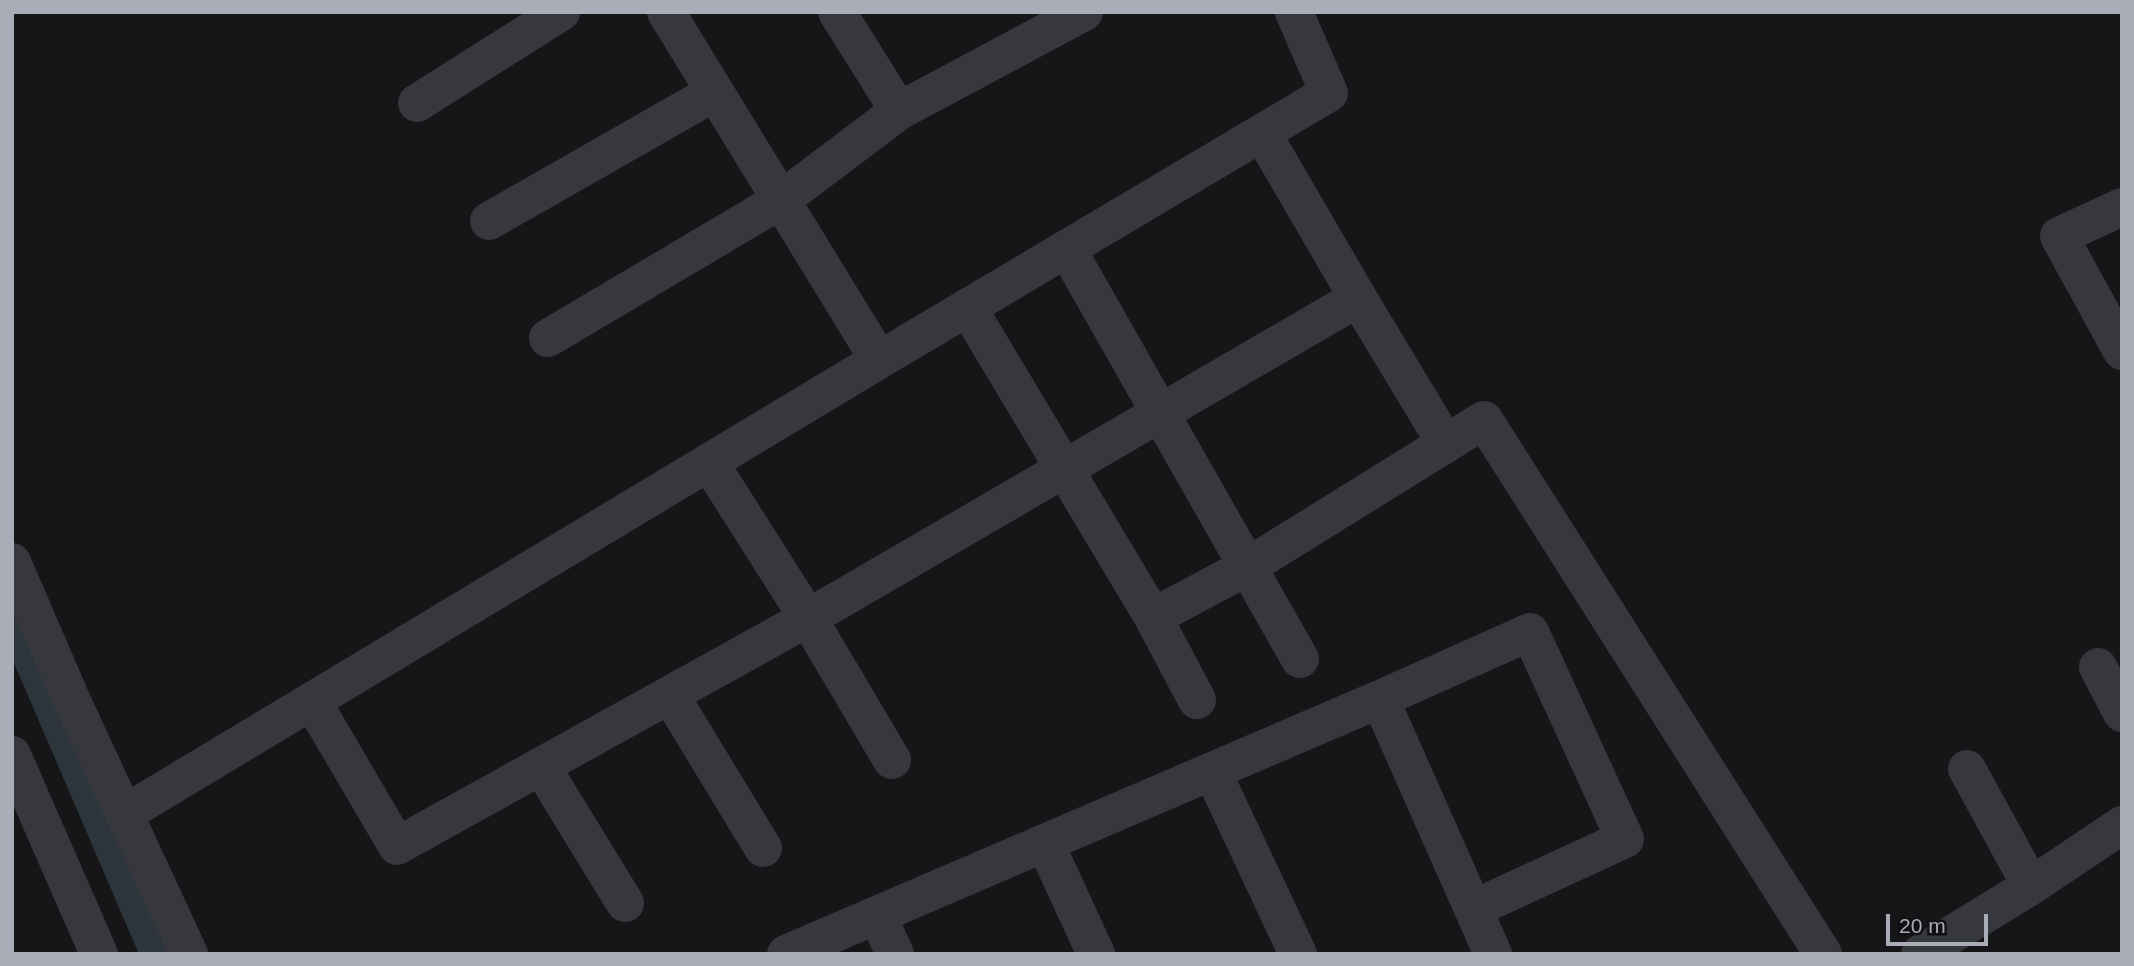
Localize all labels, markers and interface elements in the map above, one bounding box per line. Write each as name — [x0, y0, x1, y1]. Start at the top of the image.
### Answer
scale bar — [1889, 900, 1990, 944]
text: 20 m — [1899, 914, 1946, 937]

